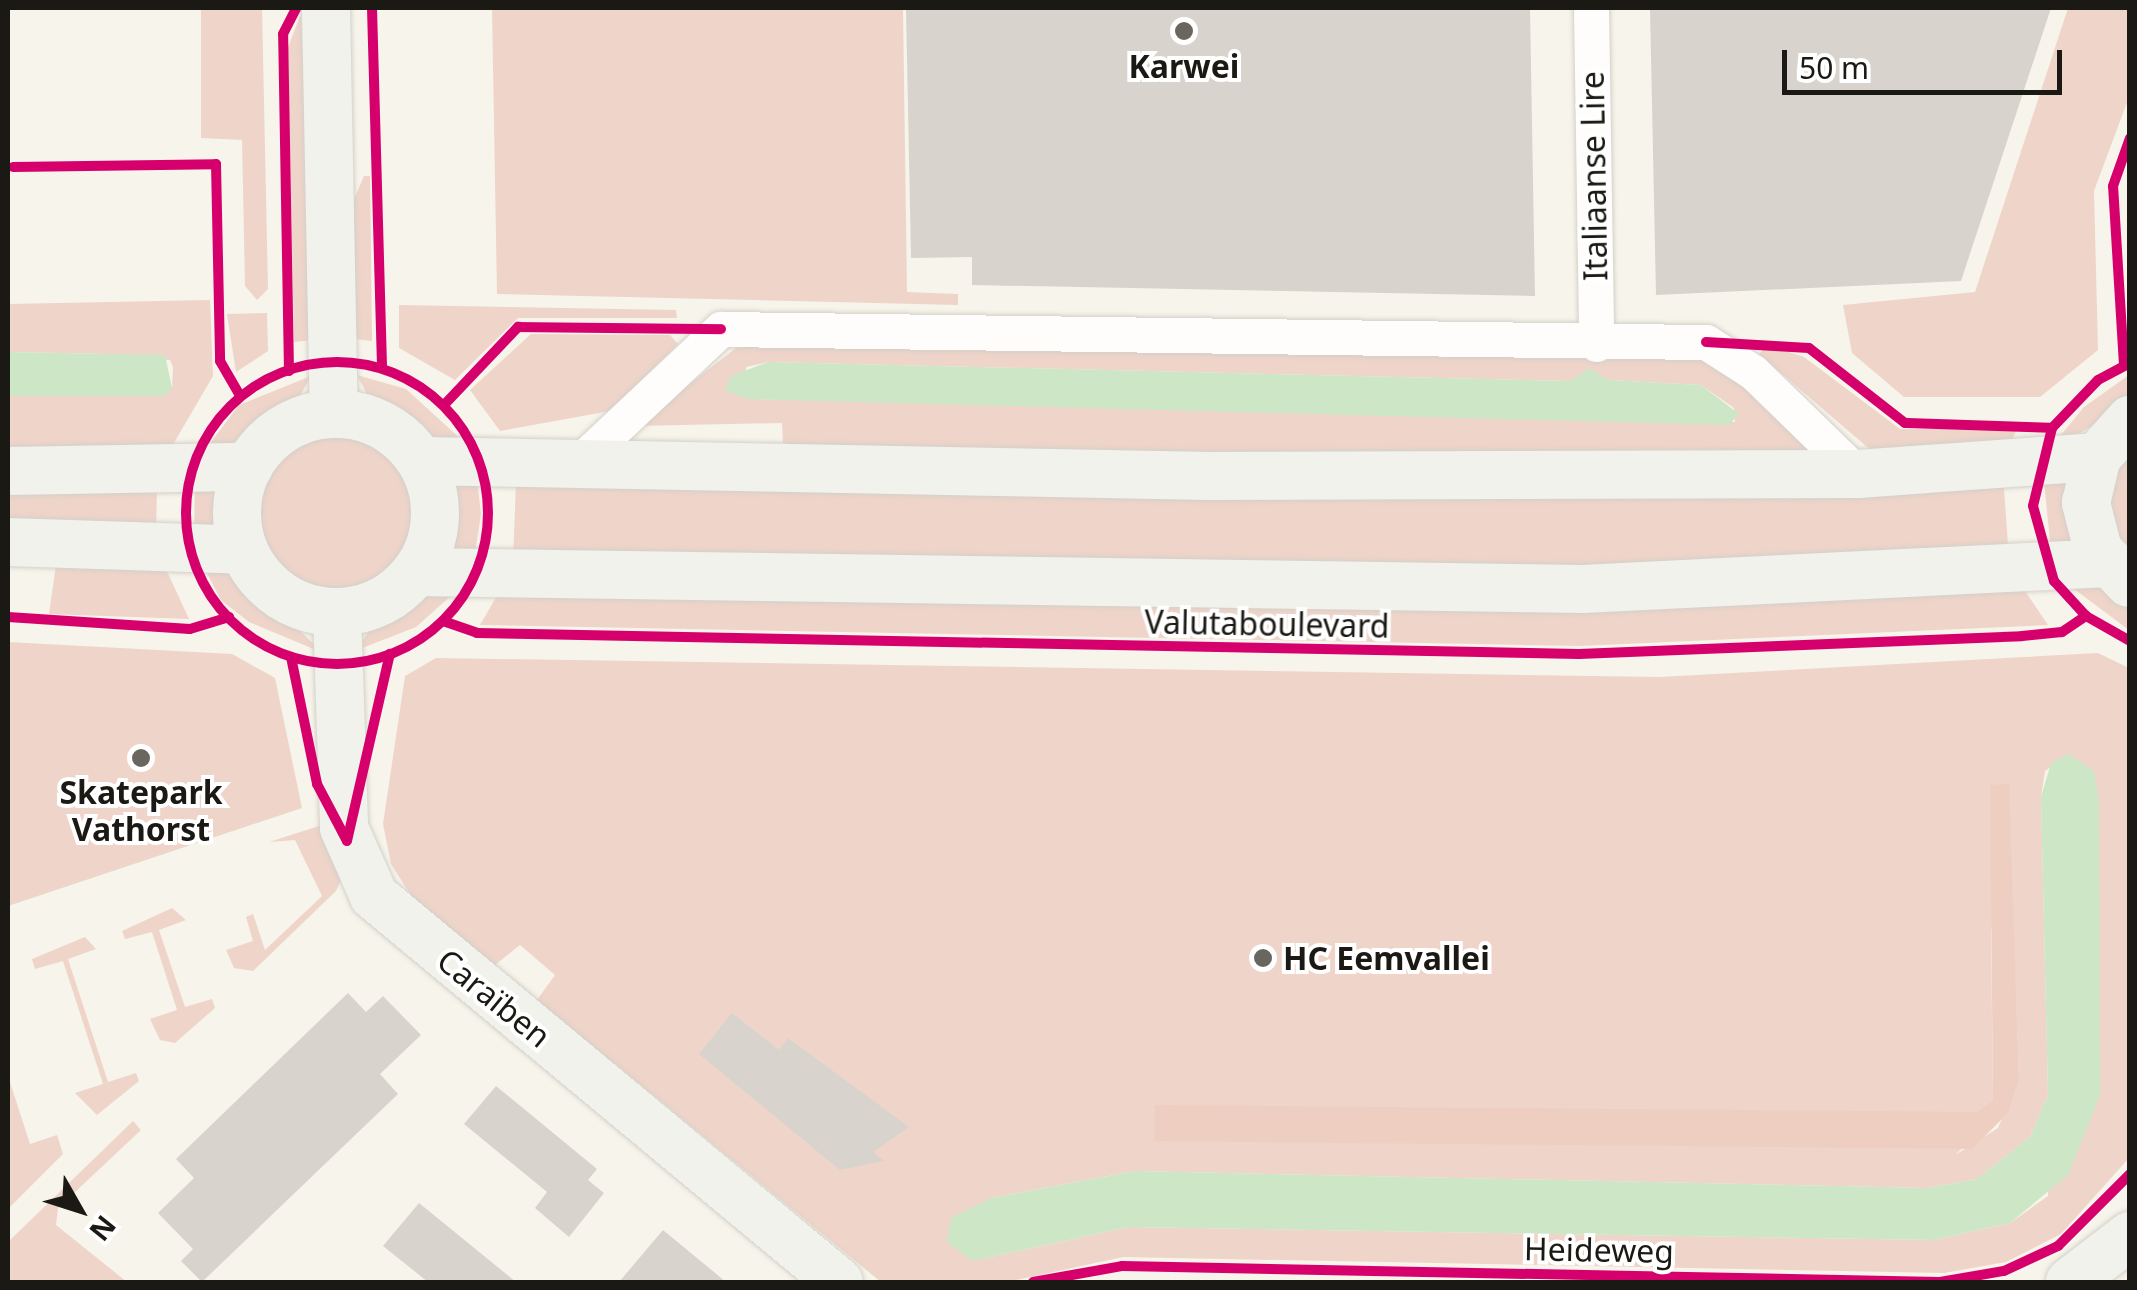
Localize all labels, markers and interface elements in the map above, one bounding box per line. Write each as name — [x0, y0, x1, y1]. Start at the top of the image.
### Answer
marker: Karwei — [1173, 20, 1195, 42]
scale bar — [1787, 30, 2067, 92]
place label: Karwei — [1129, 47, 1239, 85]
text: 50 m — [1799, 47, 1869, 88]
street label: Italiaanse Lire — [1573, 71, 1615, 281]
street label: Valutaboulevard — [1144, 603, 1390, 645]
marker: Skatepark Vathorst — [130, 747, 152, 769]
place label: Skatepark Vathorst — [59, 774, 223, 849]
place label: HC Eemvallei — [1283, 939, 1490, 977]
street label: Caraïben — [430, 941, 558, 1055]
marker: HC Eemvallei — [1252, 947, 1274, 969]
north arrow — [30, 1160, 130, 1260]
text: N — [81, 1208, 125, 1250]
street label: Heideweg — [1524, 1229, 1674, 1271]

